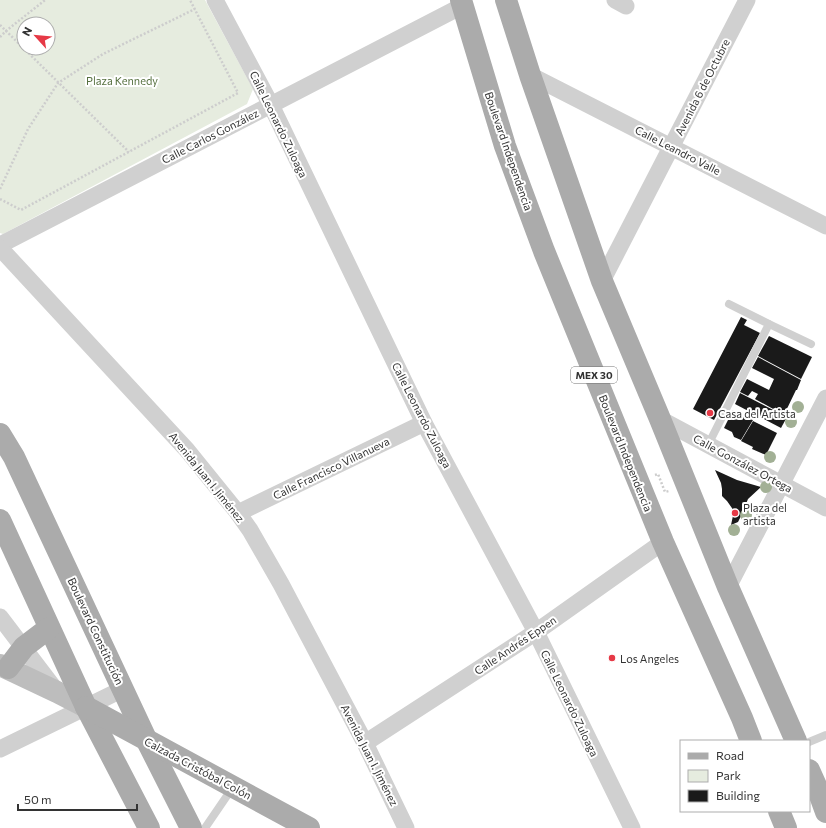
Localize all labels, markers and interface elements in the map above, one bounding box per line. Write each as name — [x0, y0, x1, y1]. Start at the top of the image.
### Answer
north arrow — [16, 16, 56, 56]
text: N — [19, 25, 34, 38]
street label: Avenida 6 de Octubre — [672, 36, 732, 137]
street label: Calle Leonardo Zuloaga — [248, 69, 310, 179]
park label: Plaza Kennedy — [86, 74, 158, 87]
street label: Boulevard Independencia — [483, 90, 535, 212]
street label: Calle Carlos González — [159, 106, 261, 166]
street label: Calle Leandro Valle — [633, 123, 723, 177]
street label: Calle Leonardo Zuloaga — [390, 360, 454, 470]
road number: MEX 30 — [571, 367, 617, 383]
street label: Boulevard Independencia — [597, 393, 655, 513]
place label: Casa del Artista — [718, 407, 796, 420]
marker: Casa del Artista — [705, 408, 715, 418]
street label: Avenida Juan I. Jiménez — [166, 429, 248, 526]
street label: Calle González Ortega — [691, 431, 795, 495]
street label: Calle Francisco Villanueva — [271, 434, 391, 502]
place label: Plaza del artista — [743, 501, 787, 527]
marker: Plaza del artista — [730, 508, 740, 518]
street label: Boulevard Constitución — [65, 575, 127, 687]
street label: Calle Andrés Eppen — [472, 613, 558, 677]
street label: Calle Leonardo Zuloaga — [539, 648, 601, 758]
place label: Los Angeles — [620, 652, 679, 665]
marker: Los Angeles — [607, 653, 617, 663]
street label: Avenida Juan I. Jiménez — [338, 702, 401, 809]
street label: Calzada Cristóbal Colón — [142, 734, 254, 802]
legend — [680, 740, 810, 812]
text: Road — [716, 748, 744, 762]
text: Park — [716, 768, 742, 782]
scale bar — [18, 786, 137, 812]
text: Building — [716, 788, 760, 802]
text: 50 m — [24, 792, 52, 806]

